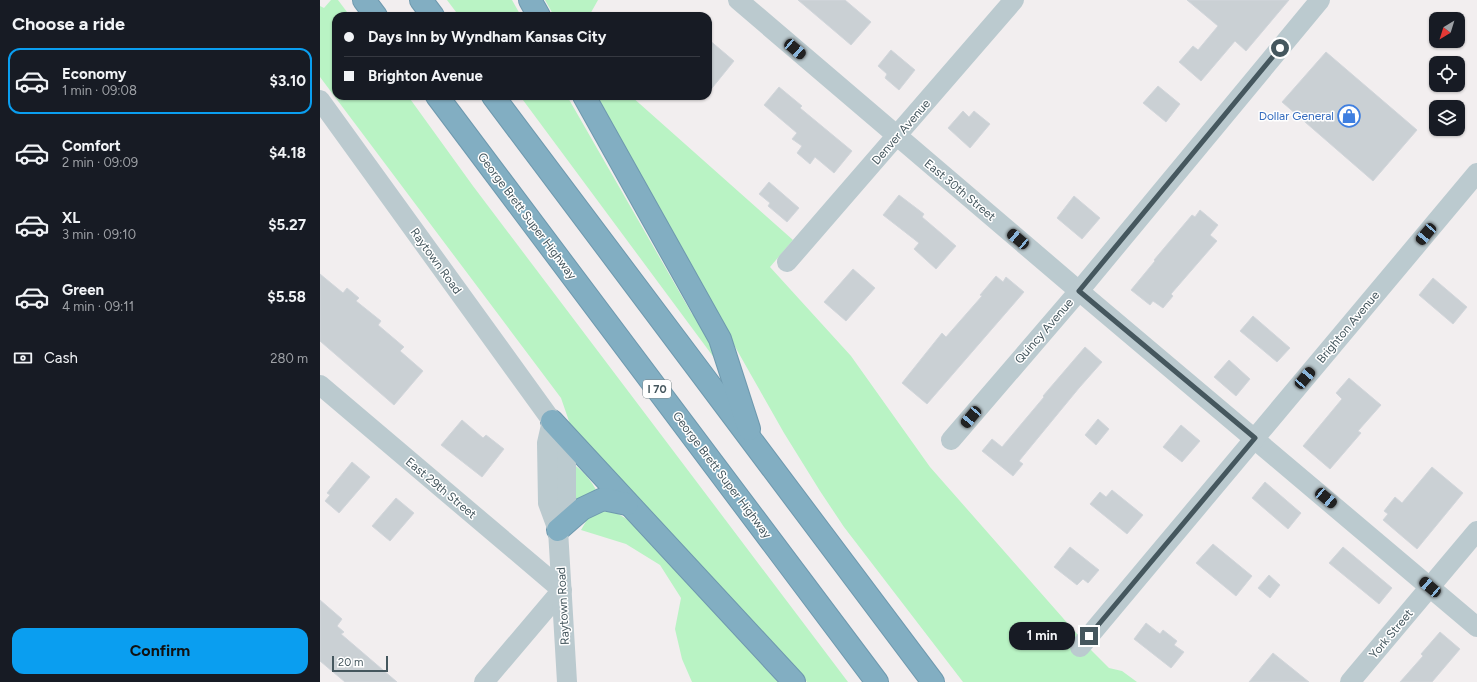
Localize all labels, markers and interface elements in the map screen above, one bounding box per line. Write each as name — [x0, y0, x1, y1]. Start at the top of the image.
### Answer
north arrow — [1429, 12, 1465, 48]
map controls — [1429, 12, 1465, 136]
text: Choose a ride — [12, 13, 125, 35]
text: Days Inn by Wyndham Kansas City — [368, 28, 606, 46]
car — [782, 37, 808, 61]
route start — [1271, 39, 1289, 57]
button: locate — [1429, 56, 1465, 92]
icon: car — [14, 63, 50, 99]
text: Economy — [62, 65, 127, 83]
text: Brighton Avenue — [368, 67, 483, 85]
text: $3.10 — [270, 72, 306, 90]
text: 1 min · 09:08 — [62, 83, 137, 98]
street label: Denver Avenue — [869, 96, 933, 167]
button: layers — [1429, 100, 1465, 136]
shop icon: Dollar General — [1336, 103, 1362, 129]
place label: Dollar General — [1259, 109, 1334, 123]
icon: car — [14, 135, 50, 171]
text: Comfort — [62, 137, 121, 155]
text: $4.18 — [269, 144, 306, 162]
street label: George Brett Super Highway — [475, 150, 580, 283]
text: 2 min · 09:09 — [62, 155, 138, 170]
street label: East 30th Street — [922, 156, 999, 224]
icon: car — [14, 207, 50, 243]
text: XL — [62, 209, 80, 227]
text: $5.27 — [268, 216, 306, 234]
car — [1414, 221, 1438, 247]
street label: Raytown Road — [407, 225, 465, 297]
text: 3 min · 09:10 — [62, 227, 136, 242]
car — [1005, 227, 1031, 251]
icon: car — [14, 279, 50, 315]
text: Green — [62, 281, 104, 299]
text: $5.58 — [267, 288, 306, 306]
street label: Brighton Avenue — [1314, 288, 1382, 366]
street label: Quincy Avenue — [1012, 295, 1076, 366]
text: 4 min · 09:11 — [62, 299, 134, 314]
icon: cash — [12, 347, 34, 369]
text: Cash — [44, 349, 78, 367]
text: 280 m — [270, 351, 308, 366]
car — [1293, 365, 1317, 391]
road number: I 70 — [643, 380, 671, 398]
car — [959, 404, 983, 430]
street label: George Brett Super Highway — [670, 409, 775, 542]
street label: East 29th Street — [403, 454, 479, 522]
car — [1313, 486, 1339, 510]
street label: Raytown Road — [554, 567, 572, 645]
car — [1417, 575, 1443, 599]
street label: York Street — [1366, 606, 1416, 661]
callout: 1 min — [1009, 622, 1075, 650]
route end — [1080, 627, 1098, 645]
button: Confirm — [12, 628, 308, 674]
text: 1 min — [1027, 628, 1057, 643]
scale bar — [332, 654, 388, 673]
text: 20 m — [338, 656, 363, 669]

